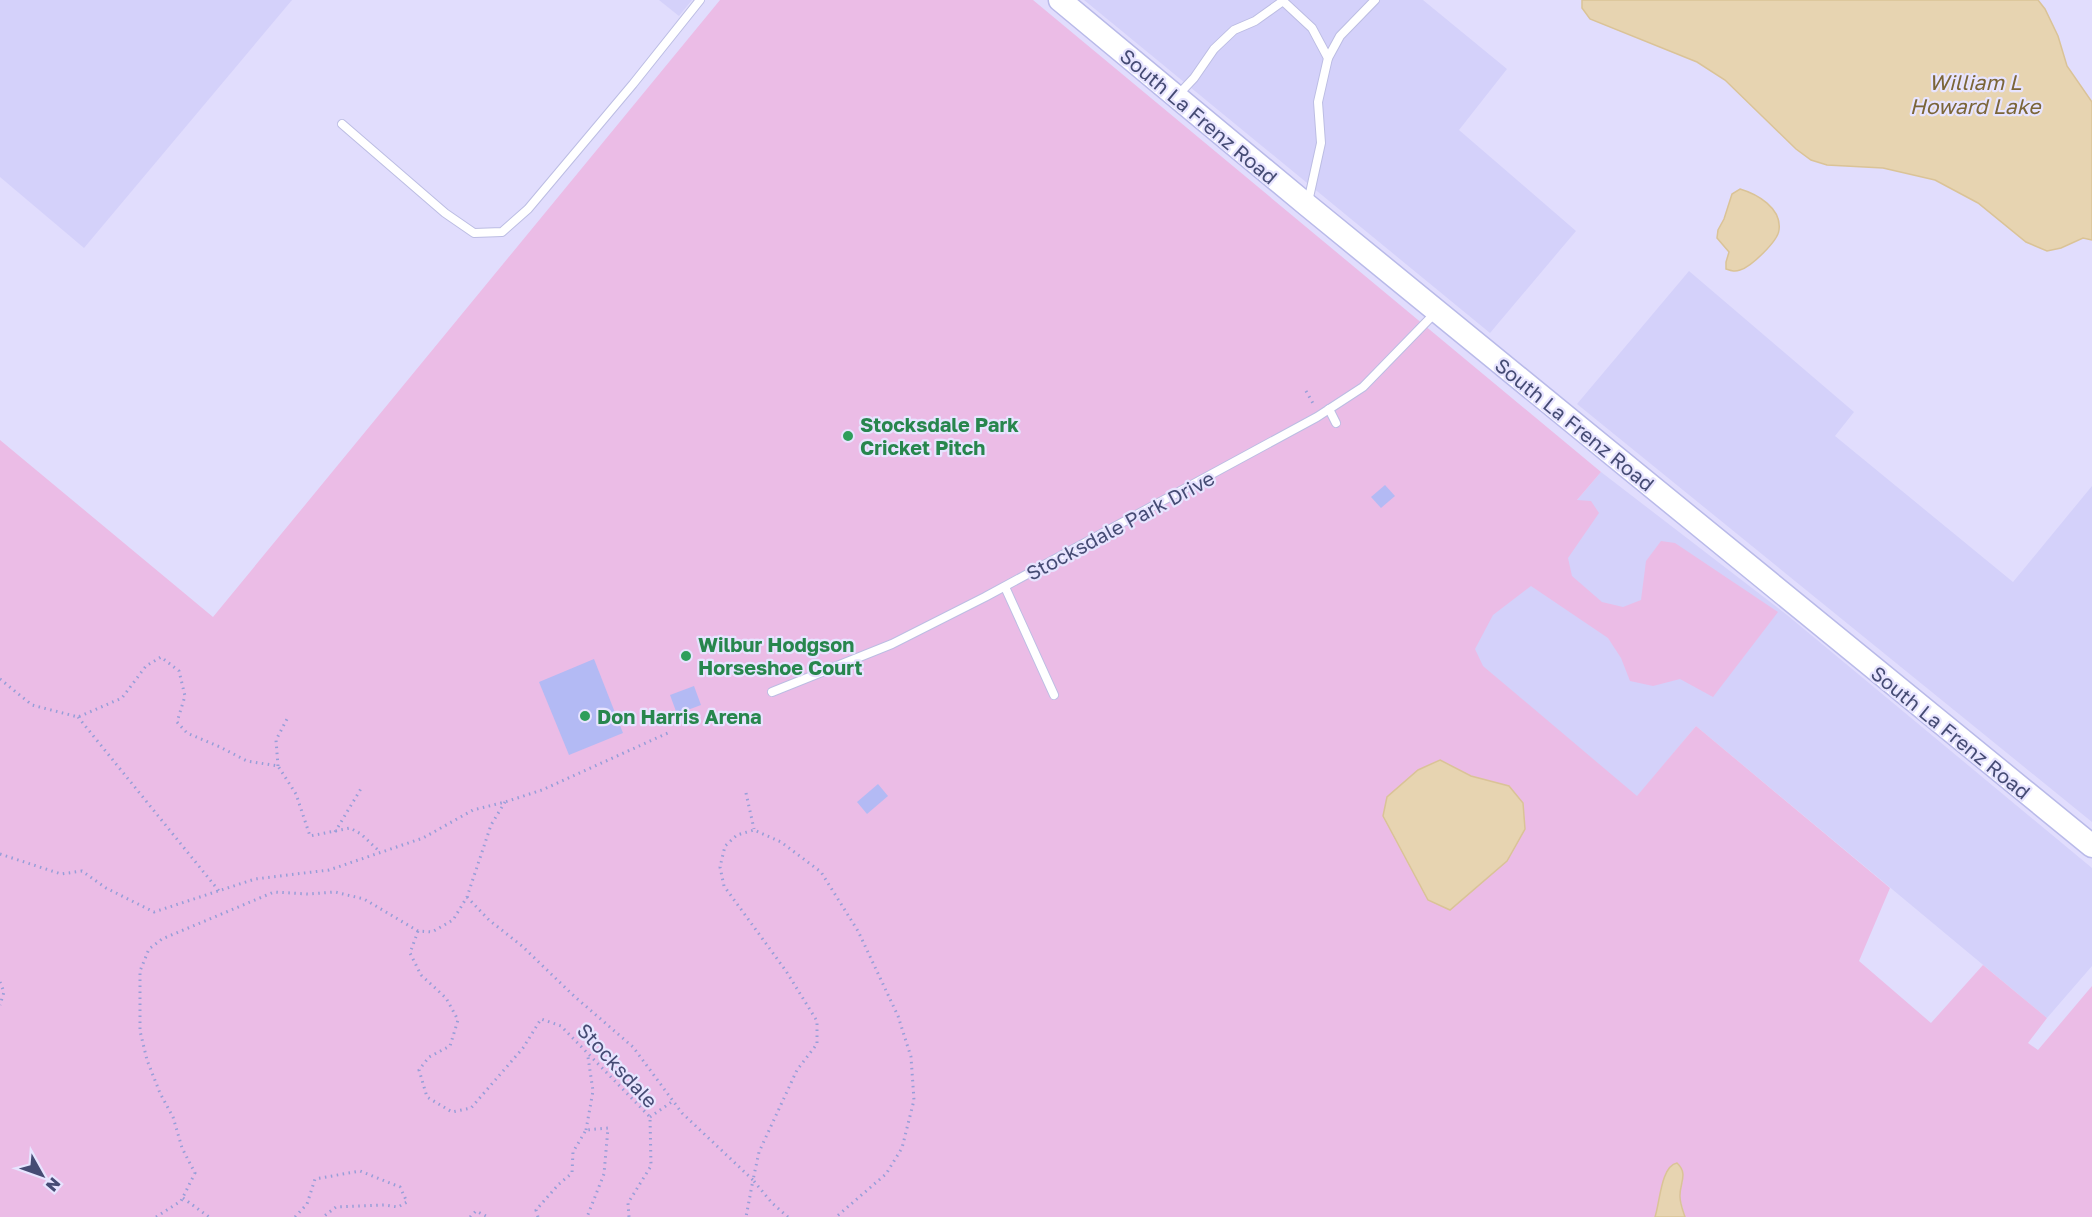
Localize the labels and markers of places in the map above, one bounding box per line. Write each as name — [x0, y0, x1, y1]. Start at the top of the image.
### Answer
place label: Stocksdale Park Cricket Pitch — [860, 412, 1019, 459]
marker: Stocksdale Park Cricket Pitch — [841, 429, 855, 443]
place label: Wilbur Hodgson Horseshoe Court — [698, 632, 862, 679]
marker: Wilbur Hodgson Horseshoe Court — [679, 649, 693, 663]
place label: Don Harris Arena — [597, 704, 762, 728]
marker: Don Harris Arena — [578, 709, 592, 723]

